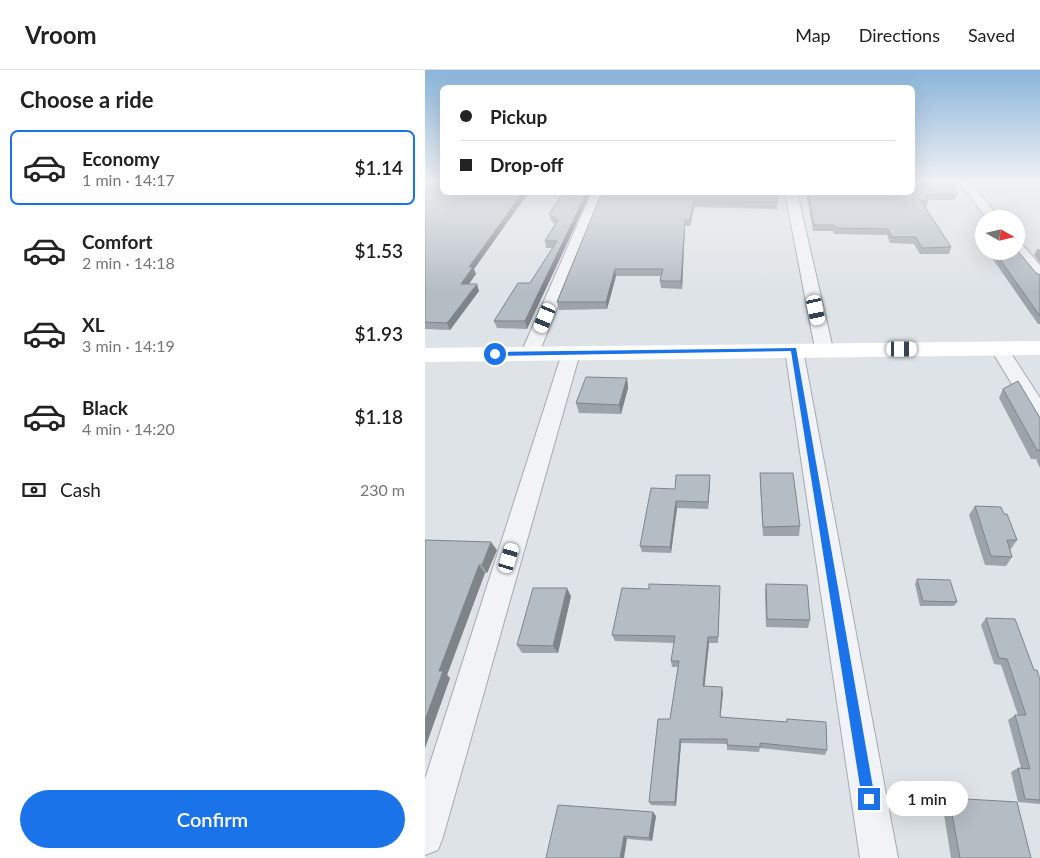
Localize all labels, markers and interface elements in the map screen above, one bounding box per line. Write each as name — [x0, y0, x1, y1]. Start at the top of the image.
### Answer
text: Vroom — [25, 20, 97, 49]
text: Map — [795, 24, 831, 46]
text: Directions — [859, 24, 940, 46]
text: Saved — [968, 24, 1015, 46]
text: Choose a ride — [20, 86, 154, 113]
text: Pickup — [490, 105, 547, 128]
icon: car — [22, 145, 67, 190]
text: Economy — [82, 147, 160, 170]
text: Drop-off — [490, 153, 564, 176]
text: $1.14 — [354, 156, 403, 179]
text: 1 min · 14:17 — [82, 170, 175, 189]
north arrow — [975, 210, 1025, 260]
map controls — [975, 210, 1025, 260]
icon: car — [22, 228, 67, 273]
text: Comfort — [82, 230, 153, 253]
text: $1.53 — [354, 239, 403, 262]
text: 2 min · 14:18 — [82, 253, 175, 272]
car — [805, 294, 826, 326]
car — [532, 301, 557, 335]
icon: car — [22, 311, 67, 356]
text: XL — [82, 313, 105, 336]
text: $1.93 — [354, 322, 403, 345]
text: 3 min · 14:19 — [82, 336, 175, 355]
car — [887, 342, 917, 357]
route start — [484, 343, 506, 365]
icon: car — [22, 394, 67, 439]
text: Black — [82, 396, 128, 419]
text: $1.18 — [354, 405, 403, 428]
text: 4 min · 14:20 — [82, 419, 175, 438]
icon: cash — [20, 476, 48, 504]
text: Cash — [60, 478, 101, 501]
text: 230 m — [360, 480, 405, 499]
car — [497, 541, 520, 575]
callout: 1 min — [887, 782, 969, 816]
route end — [858, 788, 880, 810]
text: 1 min — [907, 789, 947, 808]
button: Confirm — [20, 790, 405, 848]

